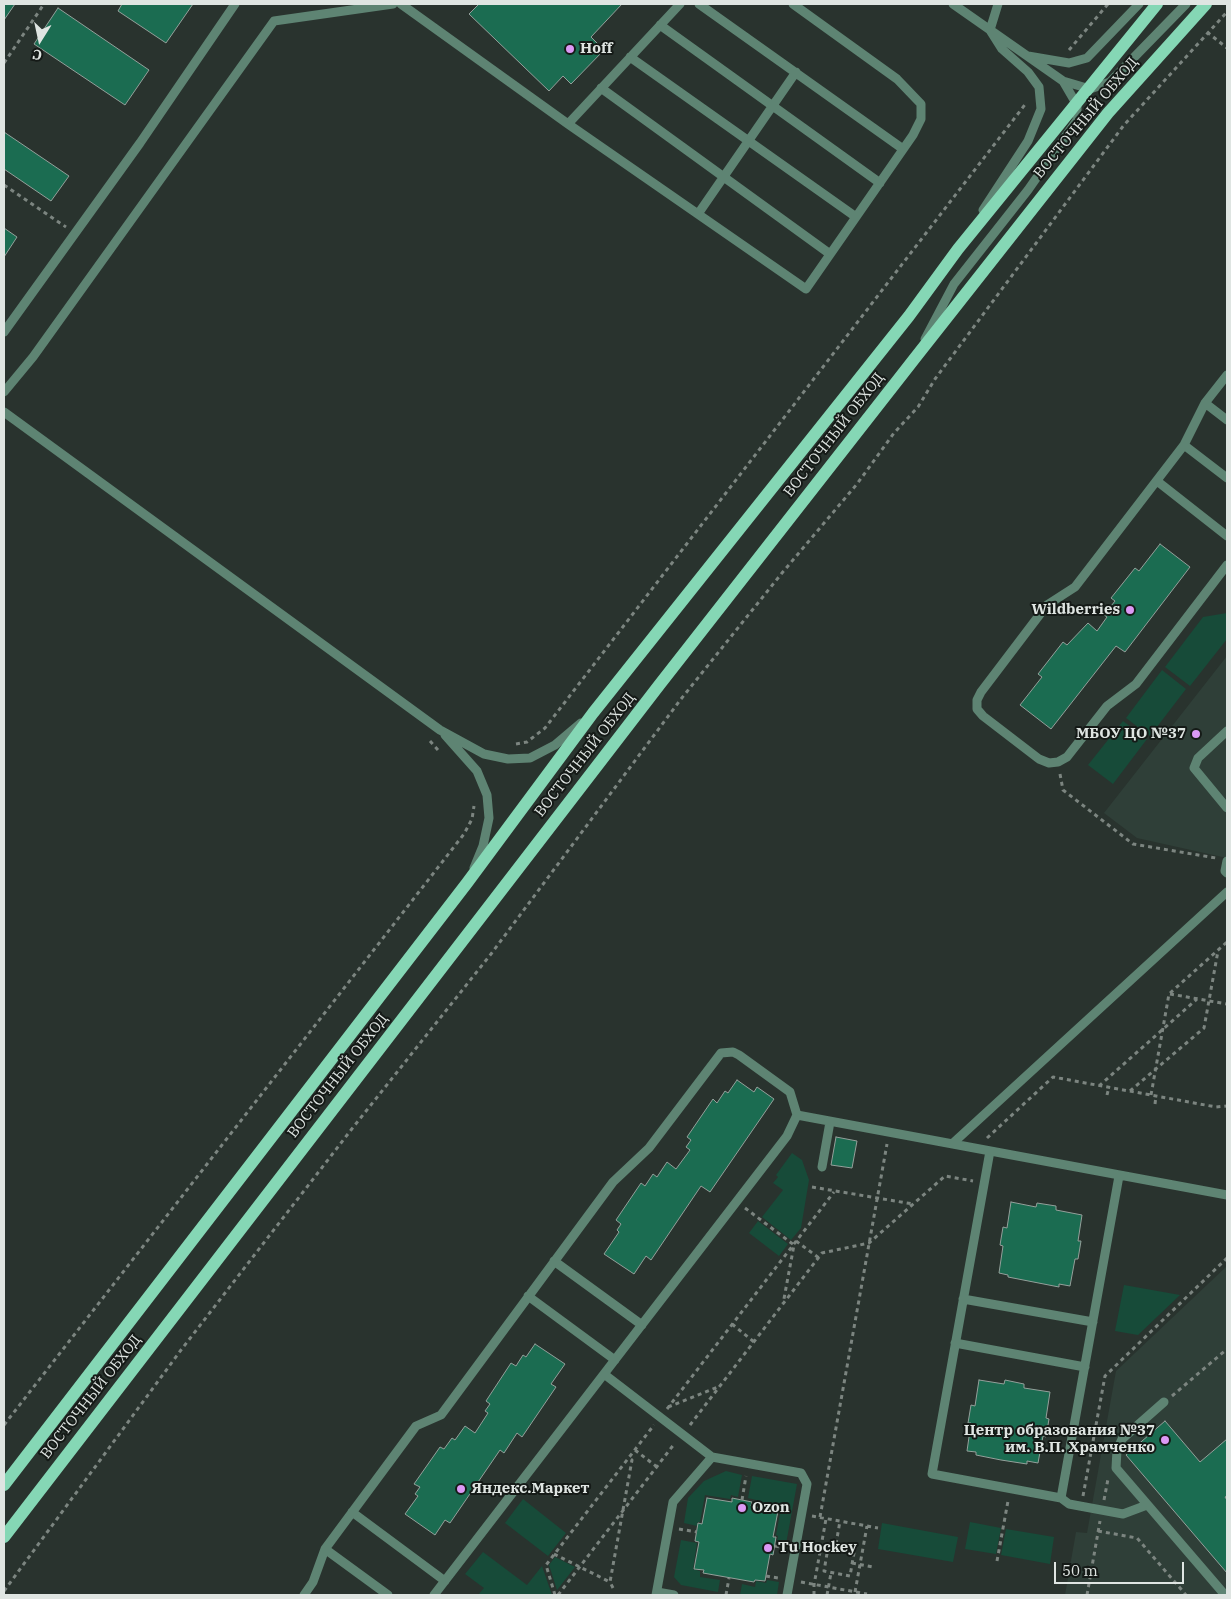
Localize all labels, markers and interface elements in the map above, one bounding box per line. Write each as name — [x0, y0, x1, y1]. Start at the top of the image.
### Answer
north arrow — [15, 15, 65, 65]
place label: Hoff — [580, 40, 612, 58]
marker: Hoff — [564, 43, 576, 55]
text: С — [31, 45, 44, 64]
street label: ВОСТОЧНЫЙ ОБХОД — [1030, 54, 1142, 182]
street label: ВОСТОЧНЫЙ ОБХОД — [780, 369, 888, 501]
place label: Wildberries — [1032, 601, 1120, 619]
marker: Wildberries — [1124, 604, 1136, 616]
street label: ВОСТОЧНЫЙ ОБХОД — [531, 689, 639, 821]
place label: МБОУ ЦО №37 — [1076, 725, 1186, 743]
marker: МБОУ ЦО №37 — [1190, 728, 1202, 740]
street label: ВОСТОЧНЫЙ ОБХОД — [284, 1010, 392, 1142]
street label: ВОСТОЧНЫЙ ОБХОД — [37, 1331, 145, 1463]
place label: Центр образования №37 им. В.П. Храмченко — [964, 1422, 1155, 1457]
marker: Центр образования №37 им. В.П. Храмченко — [1159, 1434, 1171, 1446]
place label: Яндекс.Маркет — [471, 1480, 590, 1498]
marker: Яндекс.Маркет — [455, 1483, 467, 1495]
place label: Ozon — [752, 1499, 790, 1517]
marker: Ozon — [736, 1502, 748, 1514]
place label: Tu Hockey — [778, 1539, 857, 1557]
marker: Tu Hockey — [762, 1542, 774, 1554]
scale bar — [1056, 1552, 1186, 1584]
text: 50 m — [1062, 1561, 1098, 1580]

